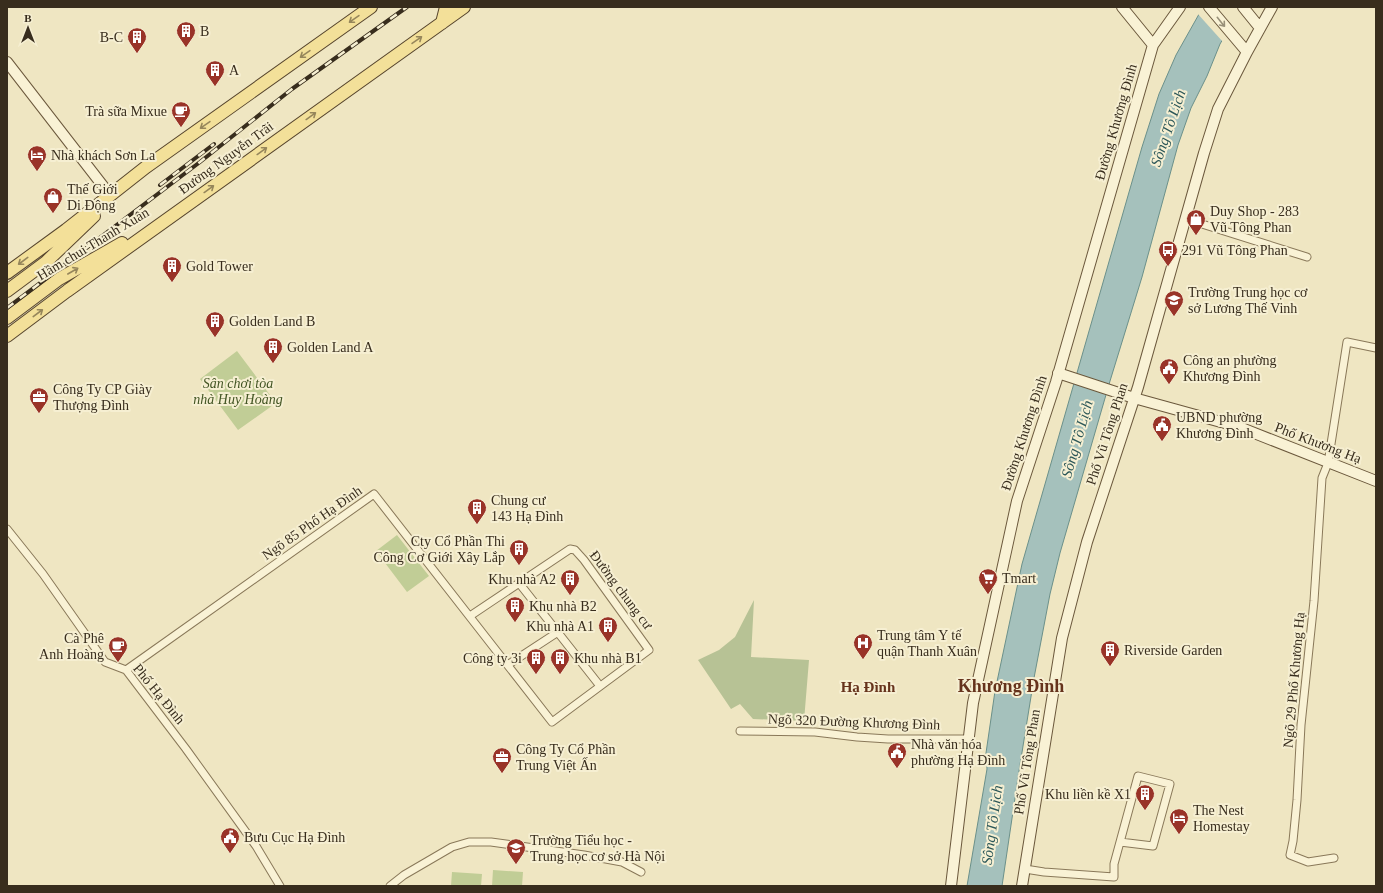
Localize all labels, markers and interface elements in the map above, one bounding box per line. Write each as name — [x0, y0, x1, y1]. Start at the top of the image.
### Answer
north arrow — [8, 8, 48, 48]
text: B — [24, 12, 32, 24]
one-way arrow — [348, 15, 359, 23]
one-way arrow — [1217, 17, 1226, 28]
building icon: B — [175, 20, 197, 48]
place label: B — [200, 24, 209, 39]
building icon: B-C — [126, 26, 148, 54]
place label: B-C — [100, 30, 123, 45]
one-way arrow — [412, 36, 423, 44]
one-way arrow — [300, 50, 311, 58]
building icon: A — [204, 59, 226, 87]
street label: Đường Khương Đình — [1092, 62, 1140, 182]
place label: A — [229, 63, 240, 78]
water label: Sông Tô Lịch — [1147, 88, 1189, 168]
cafe icon: Trà sữa Mixue — [170, 100, 192, 128]
place label: Trà sữa Mixue — [85, 104, 167, 119]
one-way arrow — [306, 112, 317, 120]
street label: Đường Nguyễn Trãi — [176, 119, 276, 197]
one-way arrow — [199, 121, 210, 129]
hotel icon: Nhà khách Sơn La — [26, 144, 48, 172]
one-way arrow — [256, 147, 267, 155]
place label: Nhà khách Sơn La — [51, 148, 156, 163]
place label: Thế Giới Di Động — [67, 182, 118, 213]
one-way arrow — [203, 185, 214, 193]
shop icon: Thế Giới Di Động — [42, 186, 64, 214]
place label: Duy Shop - 283 Vũ Tông Phan — [1210, 204, 1299, 235]
street label: Hầm chui Thanh Xuân — [34, 205, 152, 283]
shop icon: Duy Shop - 283 Vũ Tông Phan — [1185, 208, 1207, 236]
bus stop icon: 291 Vũ Tông Phan — [1157, 239, 1179, 267]
place label: 291 Vũ Tông Phan — [1182, 243, 1288, 258]
building icon: Gold Tower — [161, 255, 183, 283]
one-way arrow — [18, 257, 29, 265]
place label: Gold Tower — [186, 259, 253, 274]
one-way arrow — [67, 266, 79, 274]
place label: Trường Trung học cơ sở Lương Thế Vinh — [1188, 285, 1308, 316]
school or university icon: Trường Trung học cơ sở Lương Thế Vinh — [1163, 289, 1185, 317]
one-way arrow — [33, 308, 44, 317]
building icon: Golden Land B — [204, 310, 226, 338]
place label: Golden Land B — [229, 314, 315, 329]
building icon: Golden Land A — [262, 336, 284, 364]
place label: Golden Land A — [287, 340, 374, 355]
place label: Công an phường Khương Đình — [1183, 353, 1277, 384]
public building icon: Công an phường Khương Đình — [1158, 357, 1180, 385]
street label: Đường Khương Đình — [998, 374, 1050, 492]
park label: Sân chơi tòa nhà Huy Hoàng — [193, 376, 283, 407]
street label: Phố Vũ Tông Phan — [1083, 381, 1131, 487]
place label: Công Ty CP Giày Thượng Đình — [53, 382, 152, 413]
office icon: Công Ty CP Giày Thượng Đình — [28, 386, 50, 414]
water label: Sông Tô Lịch — [1058, 398, 1096, 480]
place label: UBND phường Khương Đình — [1176, 410, 1262, 441]
public building icon: UBND phường Khương Đình — [1151, 414, 1173, 442]
street label: Phố Khương Hạ — [1273, 420, 1364, 467]
street label: Ngõ 85 Phố Hạ Đình — [259, 483, 365, 563]
place label: Chung cư 143 Hạ Đình — [491, 493, 563, 524]
building icon: Chung cư 143 Hạ Đình — [466, 497, 488, 525]
place label: Cty Cổ Phần Thi Công Cơ Giới Xây Lắp — [374, 534, 505, 565]
building icon: Cty Cổ Phần Thi Công Cơ Giới Xây Lắp — [508, 538, 530, 566]
street label: Đường chung cư — [587, 548, 656, 632]
supermarket icon: Tmart — [977, 567, 999, 595]
building icon: Khu nhà A2 — [559, 568, 581, 596]
place label: Tmart — [1002, 571, 1036, 586]
place label: Khu nhà A2 — [488, 572, 556, 587]
building icon: Khu nhà B2 — [504, 595, 526, 623]
place label: Khu nhà B2 — [529, 599, 597, 614]
street label: Ngõ 29 Phố Khương Hạ — [1281, 611, 1307, 749]
building icon: Khu nhà A1 — [597, 615, 619, 643]
place label: Khu nhà A1 — [526, 619, 594, 634]
place label: Trung tâm Y tế quận Thanh Xuân — [877, 628, 977, 659]
place label: Cà Phê Anh Hoàng — [39, 631, 104, 662]
hospital icon: Trung tâm Y tế quận Thanh Xuân — [852, 632, 874, 660]
cafe icon: Cà Phê Anh Hoàng — [107, 635, 129, 663]
building icon: Riverside Garden — [1099, 639, 1121, 667]
place label: Riverside Garden — [1124, 643, 1222, 658]
building icon: Công ty 3i — [525, 647, 547, 675]
building icon: Khu nhà B1 — [549, 647, 571, 675]
place label: Công ty 3i — [463, 651, 522, 666]
place label: Khu nhà B1 — [574, 651, 642, 666]
street label: Phố Hạ Đình — [130, 661, 188, 727]
district label: Khương Đình — [958, 676, 1064, 696]
district label: Hạ Đình — [841, 679, 896, 695]
street label: Phố Vũ Tông Phan — [1011, 708, 1043, 816]
street label: Ngõ 320 Đường Khương Đình — [768, 711, 940, 733]
place label: Nhà văn hóa phường Hạ Đình — [911, 737, 1005, 768]
public building icon: Nhà văn hóa phường Hạ Đình — [886, 741, 908, 769]
place label: Công Ty Cổ Phần Trung Việt Ấn — [516, 742, 616, 773]
office icon: Công Ty Cổ Phần Trung Việt Ấn — [491, 746, 513, 774]
building icon: Khu liền kề X1 — [1134, 783, 1156, 811]
water label: Sông Tô Lịch — [979, 784, 1005, 866]
place label: Khu liền kề X1 — [1045, 787, 1131, 802]
place label: The Nest Homestay — [1193, 803, 1250, 834]
hotel icon: The Nest Homestay — [1168, 807, 1190, 835]
public building icon: Bưu Cục Hạ Đình — [219, 826, 241, 854]
place label: Bưu Cục Hạ Đình — [244, 830, 345, 845]
place label: Trường Tiểu học - Trung học cơ sở Hà Nội — [530, 833, 665, 864]
school or university icon: Trường Tiểu học - Trung học cơ sở Hà Nội — [505, 837, 527, 865]

